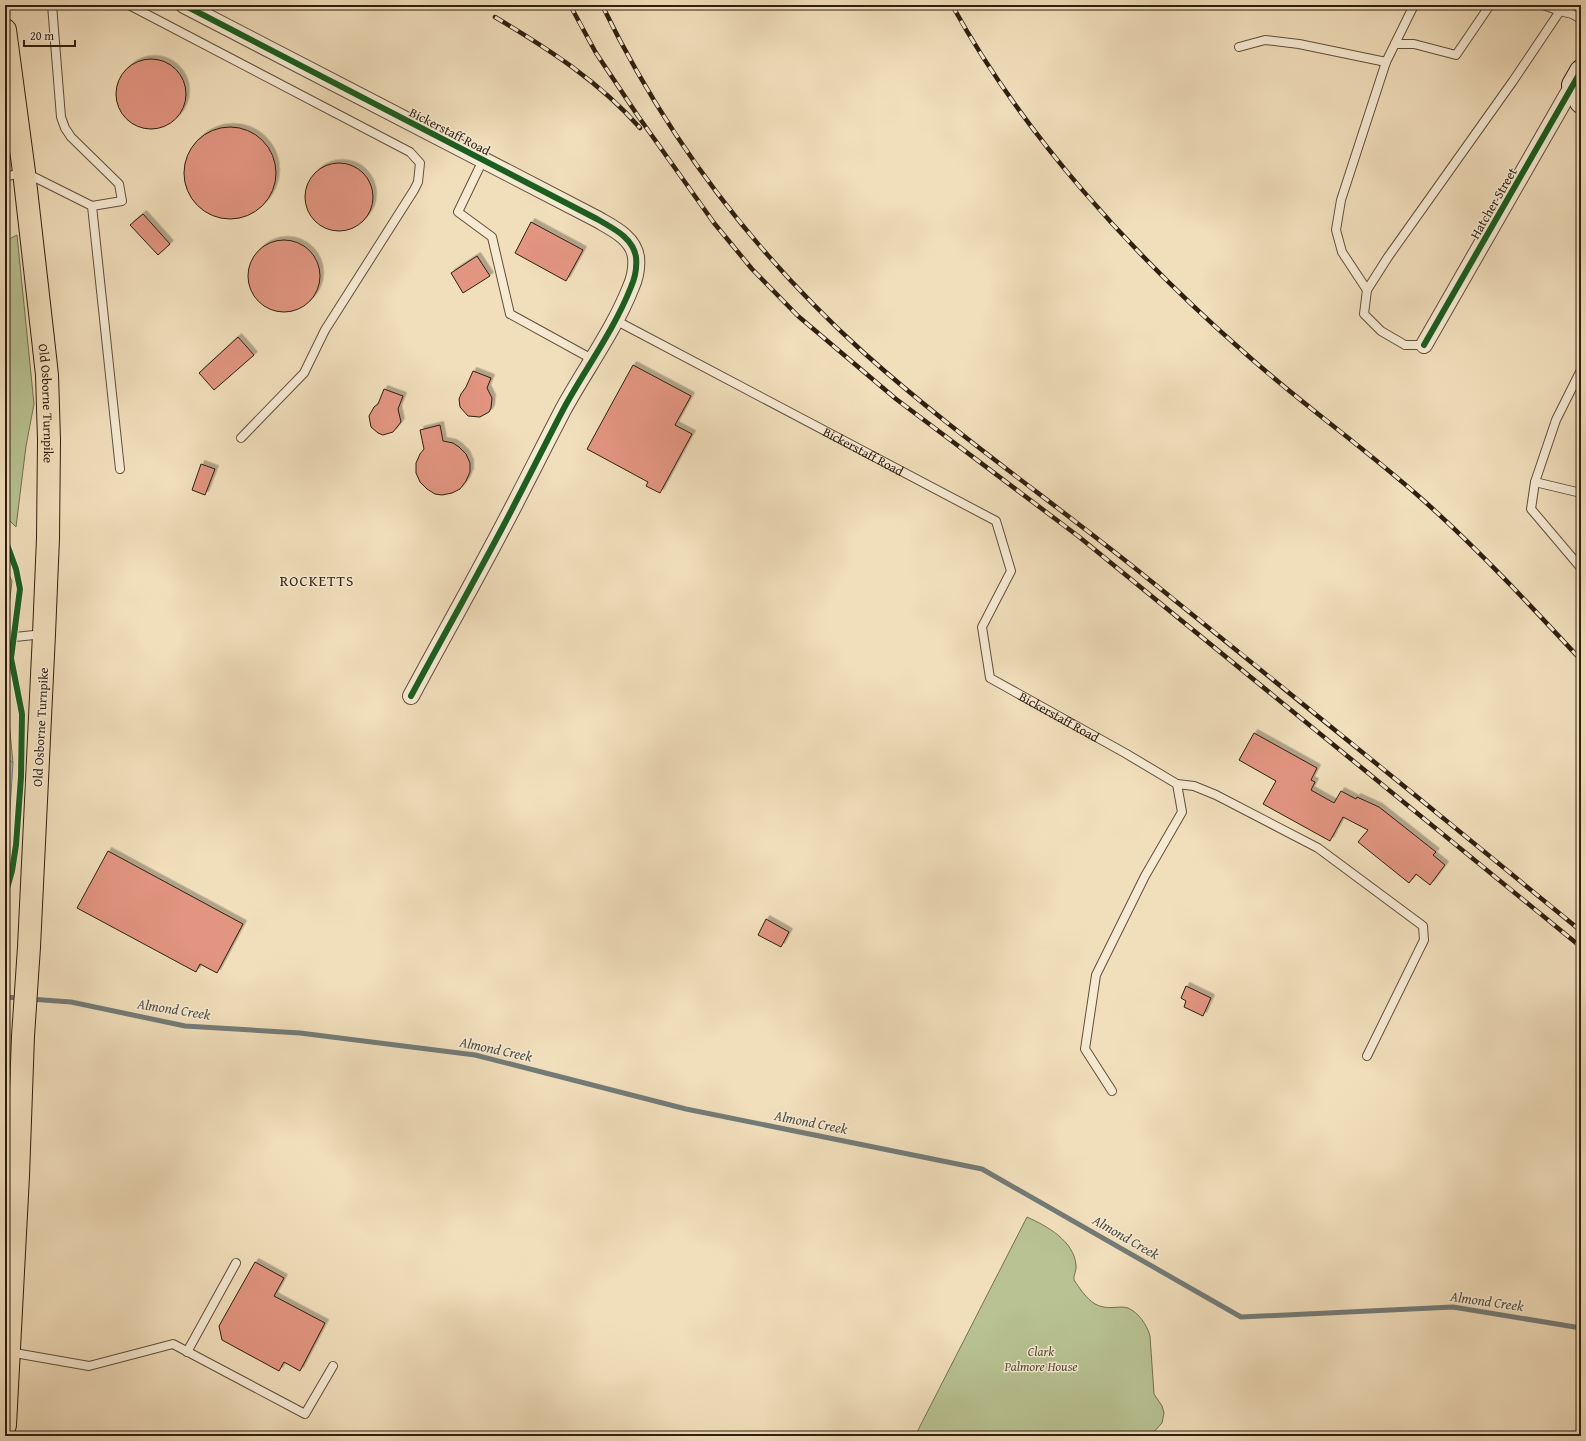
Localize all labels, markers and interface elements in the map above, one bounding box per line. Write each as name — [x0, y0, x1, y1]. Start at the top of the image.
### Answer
scale bar — [24, 22, 75, 48]
text: 20 m — [30, 27, 54, 44]
street label: Bickerstaff Road — [406, 103, 494, 160]
street label: Hatcher Street — [1465, 164, 1522, 242]
street label: Old Osborne Turnpike — [34, 343, 58, 463]
street label: Bickerstaff Road — [820, 422, 907, 481]
district label: ROCKETTS — [280, 570, 354, 591]
street label: Old Osborne Turnpike — [28, 667, 53, 787]
street label: Bickerstaff Road — [1016, 687, 1103, 747]
water label: Almond Creek — [135, 993, 213, 1025]
water label: Almond Creek — [457, 1031, 535, 1067]
water label: Almond Creek — [772, 1105, 850, 1139]
water label: Almond Creek — [1088, 1209, 1163, 1264]
water label: Almond Creek — [1448, 1286, 1526, 1316]
park label: Clark Palmore House — [1003, 1342, 1078, 1376]

